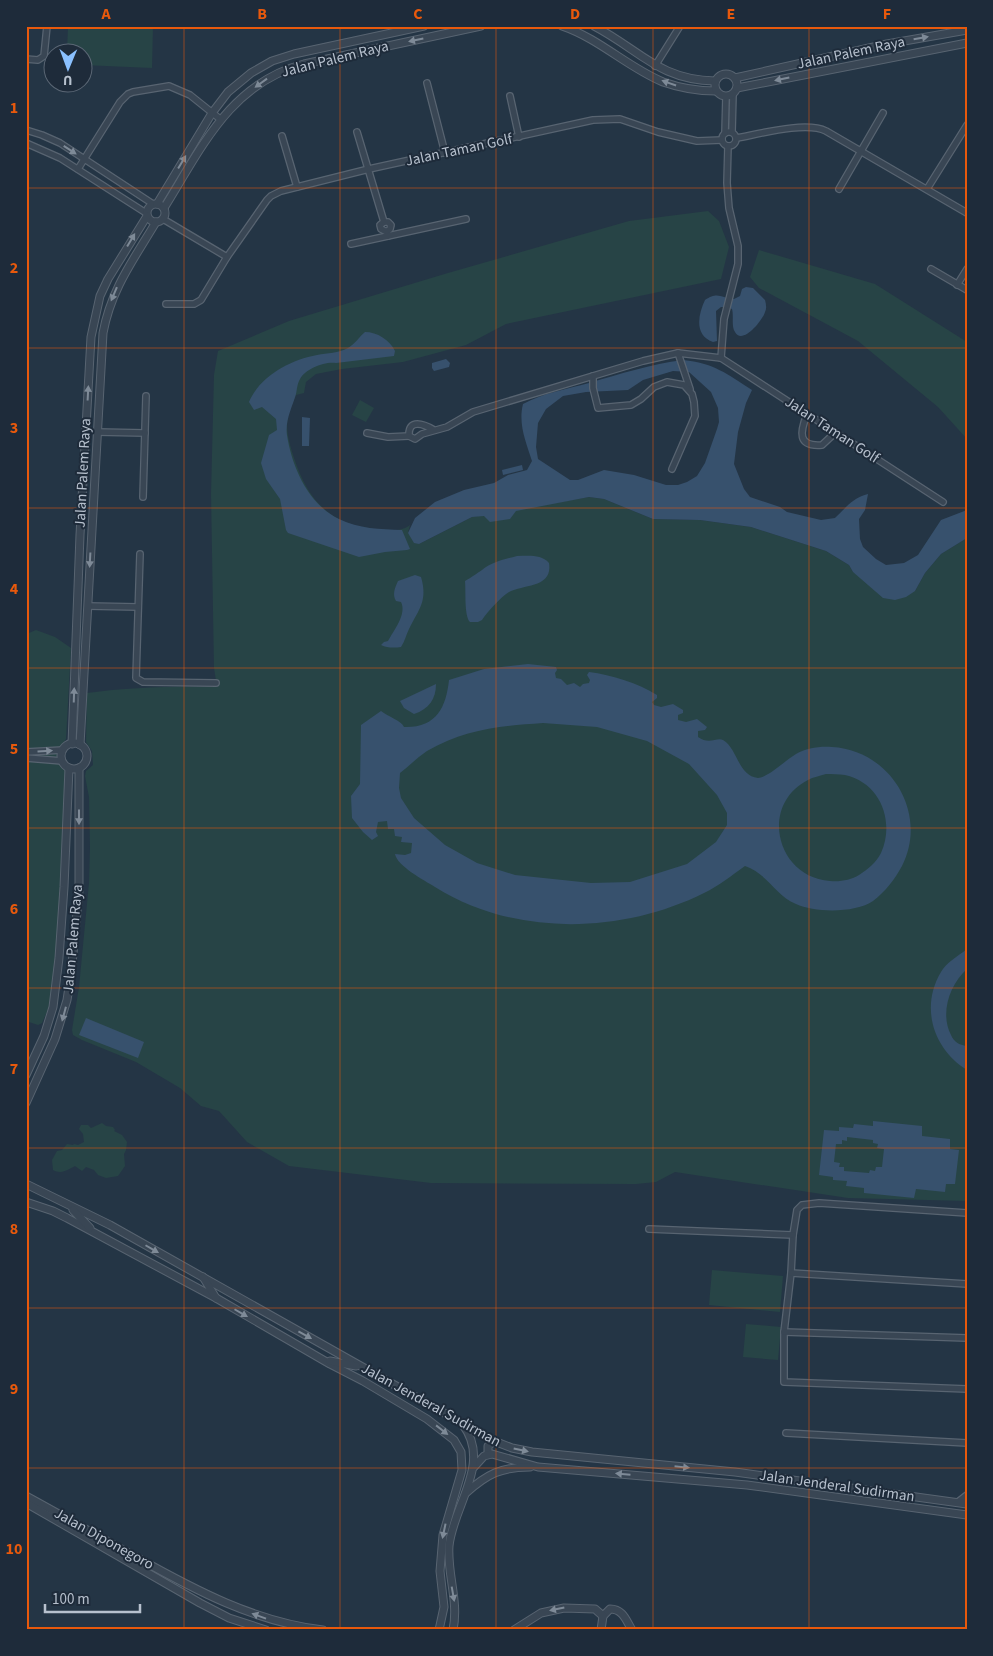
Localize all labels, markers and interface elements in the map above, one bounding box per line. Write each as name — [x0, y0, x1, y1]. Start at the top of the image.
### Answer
text: A — [100, 3, 111, 25]
text: B — [257, 3, 267, 25]
text: C — [413, 3, 423, 25]
text: D — [570, 3, 580, 25]
text: E — [727, 3, 735, 25]
text: F — [883, 3, 891, 25]
street label: Jalan Palem Raya — [795, 31, 907, 75]
one-way arrow — [914, 34, 930, 42]
street label: Jalan Palem Raya — [279, 36, 391, 82]
one-way arrow — [409, 36, 424, 44]
north arrow — [42, 42, 92, 92]
text: U — [63, 70, 73, 90]
one-way arrow — [774, 75, 789, 83]
one-way arrow — [254, 77, 267, 87]
one-way arrow — [661, 79, 676, 86]
text: 1 — [10, 97, 18, 119]
street label: Jalan Taman Golf — [404, 128, 515, 172]
one-way arrow — [64, 145, 77, 155]
one-way arrow — [178, 155, 187, 168]
one-way arrow — [127, 234, 136, 247]
text: 2 — [10, 257, 18, 279]
one-way arrow — [109, 287, 117, 301]
one-way arrow — [84, 385, 92, 401]
street label: Jalan Taman Golf — [781, 392, 884, 469]
text: 3 — [10, 417, 18, 439]
street label: Jalan Palem Raya — [70, 418, 96, 528]
one-way arrow — [86, 552, 94, 568]
text: 4 — [10, 578, 19, 600]
one-way arrow — [70, 687, 78, 703]
text: 5 — [10, 738, 18, 760]
one-way arrow — [37, 747, 53, 755]
one-way arrow — [75, 809, 83, 825]
street label: Jalan Palem Raya — [58, 883, 88, 995]
text: 6 — [10, 898, 18, 920]
one-way arrow — [59, 1006, 67, 1021]
text: 7 — [10, 1058, 18, 1080]
text: 8 — [10, 1218, 18, 1240]
one-way arrow — [145, 1245, 160, 1253]
one-way arrow — [235, 1309, 248, 1318]
one-way arrow — [298, 1331, 312, 1339]
street label: Jalan Jenderal Sudirman — [357, 1358, 505, 1452]
text: 9 — [10, 1378, 18, 1400]
one-way arrow — [435, 1425, 448, 1436]
one-way arrow — [513, 1446, 528, 1454]
one-way arrow — [675, 1463, 691, 1471]
street label: Jalan Jenderal Sudirman — [758, 1465, 916, 1507]
one-way arrow — [615, 1470, 631, 1478]
street label: Jalan Diponegoro — [50, 1503, 158, 1575]
one-way arrow — [440, 1523, 448, 1538]
text: 10 — [6, 1538, 22, 1560]
scale bar — [45, 1581, 140, 1613]
one-way arrow — [450, 1586, 458, 1602]
text: 100 m — [52, 1589, 90, 1610]
one-way arrow — [549, 1606, 565, 1614]
one-way arrow — [251, 1612, 266, 1620]

